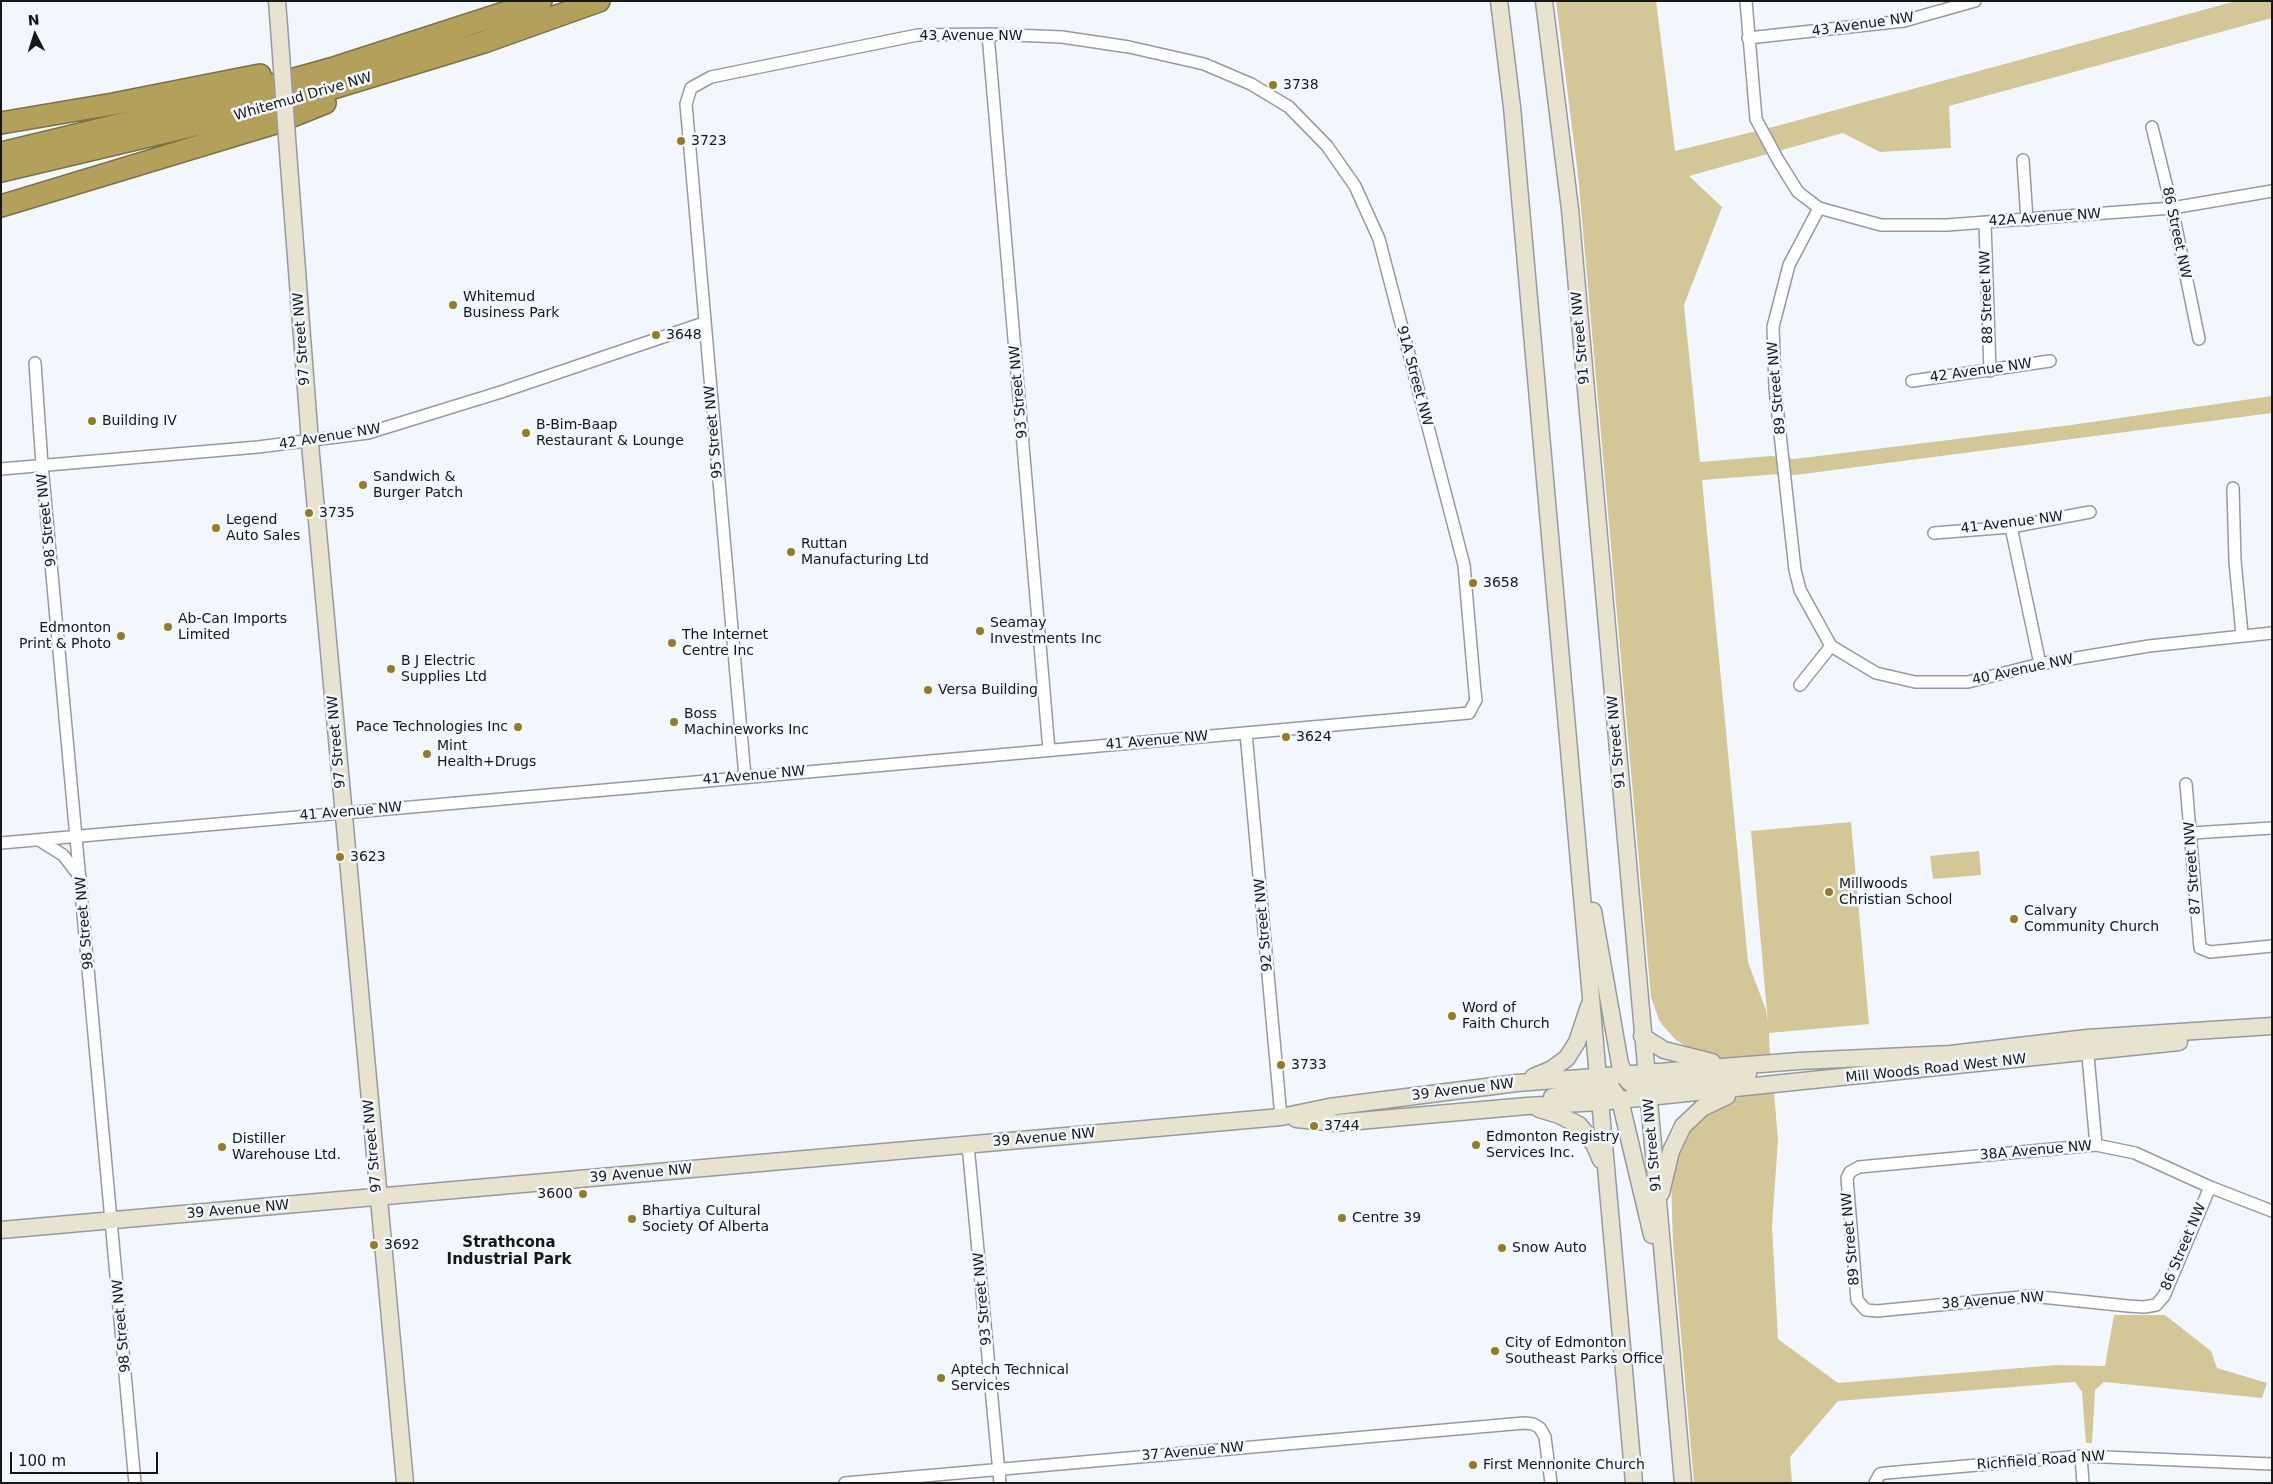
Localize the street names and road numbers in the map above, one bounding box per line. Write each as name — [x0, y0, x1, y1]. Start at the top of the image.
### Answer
street label: 43 Avenue NW — [1811, 10, 1915, 40]
street label: 43 Avenue NW — [919, 28, 1023, 44]
street label: Whitemud Drive NW — [232, 69, 374, 125]
street label: 86 Street NW — [2158, 185, 2194, 281]
street label: 42A Avenue NW — [1988, 206, 2102, 230]
street label: 88 Street NW — [1977, 250, 1997, 344]
street label: 91 Street NW — [1569, 291, 1593, 385]
street label: 97 Street NW — [290, 292, 314, 386]
street label: 91A Street NW — [1393, 324, 1435, 428]
street label: 89 Street NW — [1765, 341, 1789, 435]
street label: 93 Street NW — [1007, 345, 1031, 439]
street label: 42 Avenue NW — [1929, 356, 2033, 386]
street label: 95 Street NW — [702, 385, 726, 479]
street label: 42 Avenue NW — [278, 421, 382, 453]
street label: 98 Street NW — [34, 473, 60, 567]
street label: 41 Avenue NW — [1960, 508, 2064, 538]
street label: 40 Avenue NW — [1971, 651, 2075, 689]
street label: 97 Street NW — [325, 695, 349, 789]
street label: 91 Street NW — [1605, 695, 1629, 789]
street label: 41 Avenue NW — [1105, 728, 1209, 754]
street label: 41 Avenue NW — [702, 763, 806, 789]
street label: 41 Avenue NW — [299, 799, 403, 825]
street label: 87 Street NW — [2181, 821, 2205, 915]
street label: 98 Street NW — [73, 876, 97, 970]
street label: 92 Street NW — [1252, 878, 1276, 972]
street label: Mill Woods Road West NW — [1845, 1051, 2027, 1087]
street label: 39 Avenue NW — [1411, 1075, 1515, 1105]
street label: 91 Street NW — [1641, 1098, 1665, 1192]
street label: 97 Street NW — [361, 1099, 385, 1193]
street label: 39 Avenue NW — [992, 1125, 1096, 1151]
street label: 38A Avenue NW — [1979, 1138, 2093, 1164]
street label: 39 Avenue NW — [589, 1161, 693, 1187]
street label: 89 Street NW — [1839, 1192, 1863, 1286]
street label: 39 Avenue NW — [186, 1197, 290, 1223]
street label: 86 Street NW — [2158, 1201, 2210, 1293]
street label: 93 Street NW — [971, 1252, 995, 1346]
street label: 98 Street NW — [110, 1279, 134, 1373]
street label: 38 Avenue NW — [1941, 1289, 2045, 1313]
street label: 37 Avenue NW — [1141, 1439, 1245, 1465]
street label: Richfield Road NW — [1976, 1448, 2106, 1474]

